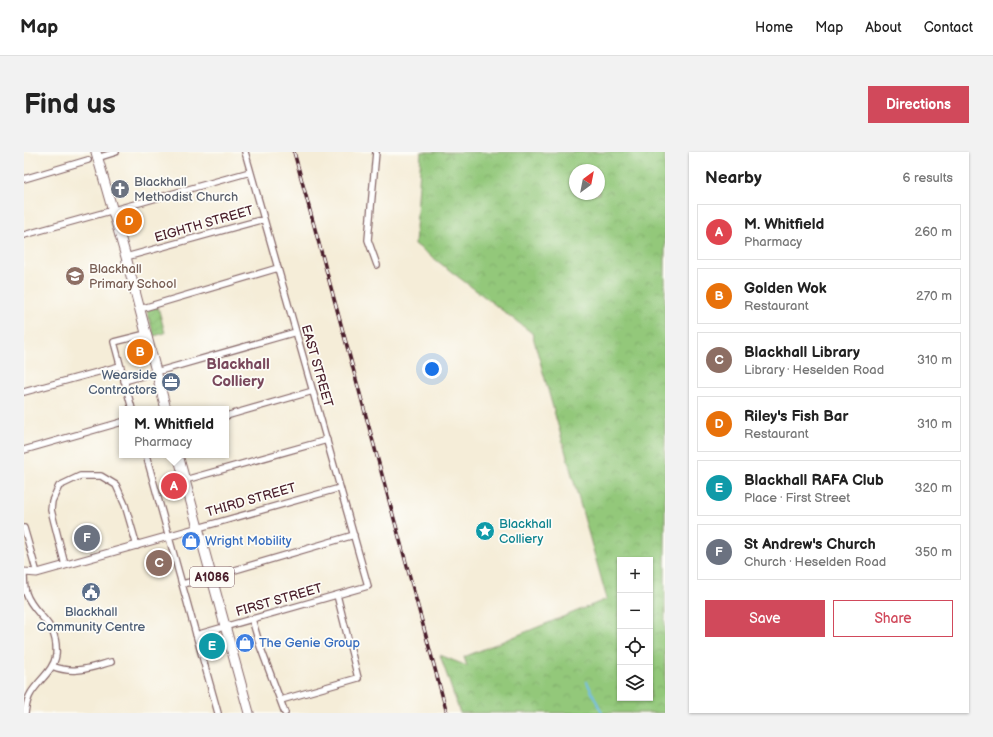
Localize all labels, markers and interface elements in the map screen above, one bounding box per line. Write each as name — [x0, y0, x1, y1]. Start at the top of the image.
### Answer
text: Map — [20, 16, 58, 39]
text: Home — [755, 19, 793, 36]
text: Map — [815, 19, 843, 36]
text: About — [865, 19, 902, 36]
text: Contact — [924, 19, 973, 36]
button: Directions — [868, 86, 969, 123]
text: Find us — [24, 88, 116, 121]
north arrow — [569, 164, 605, 200]
text: Nearby — [705, 168, 762, 188]
text: 6 results — [903, 170, 953, 186]
place label: Blackhall Methodist Church — [134, 174, 238, 205]
church icon: Blackhall Methodist Church — [109, 178, 131, 200]
street label: EIGHTH STREET — [153, 202, 255, 246]
pin: D — [116, 206, 142, 236]
text: M. Whitfield — [744, 215, 824, 234]
text: A — [715, 224, 723, 240]
text: 260 m — [914, 224, 952, 240]
text: Pharmacy — [744, 234, 802, 250]
place label: Blackhall Primary School — [89, 261, 176, 292]
school or university icon: Blackhall Primary School — [64, 265, 86, 287]
text: Golden Wok — [744, 279, 827, 298]
text: B — [714, 288, 724, 304]
text: 270 m — [916, 288, 952, 304]
text: Restaurant — [744, 298, 809, 314]
street label: EAST STREET — [298, 323, 336, 409]
pin: B — [127, 337, 153, 367]
text: Blackhall Library — [744, 343, 860, 362]
text: C — [714, 352, 724, 368]
text: 310 m — [917, 352, 952, 368]
district label: Blackhall Colliery — [206, 355, 270, 391]
your location — [422, 359, 442, 379]
text: Library · Heselden Road — [744, 362, 884, 378]
place label: Wearside Contractors — [88, 367, 158, 398]
office icon: Wearside Contractors — [160, 371, 182, 393]
popup — [119, 406, 229, 458]
text: Riley's Fish Bar — [744, 407, 848, 426]
text: M. Whitfield — [134, 415, 214, 434]
text: D — [714, 416, 724, 432]
text: 310 m — [917, 416, 952, 432]
text: Restaurant — [744, 426, 809, 442]
text: Pharmacy — [134, 434, 192, 450]
pin: A — [161, 471, 187, 501]
text: Blackhall RAFA Club — [744, 471, 884, 490]
street label: THIRD STREET — [204, 479, 298, 521]
text: E — [715, 480, 723, 496]
text: 320 m — [914, 480, 952, 496]
text: Place · First Street — [744, 490, 850, 506]
place label: Blackhall Colliery — [499, 516, 552, 547]
place icon: Blackhall Colliery — [474, 520, 496, 542]
pin: F — [74, 523, 100, 553]
shop icon: Wright Mobility — [180, 530, 202, 552]
place label: Wright Mobility — [205, 533, 292, 549]
text: St Andrew's Church — [744, 535, 876, 554]
text: F — [715, 544, 723, 560]
text: 350 m — [915, 544, 952, 560]
pin: C — [146, 548, 172, 578]
text: Church · Heselden Road — [744, 554, 886, 570]
map controls — [617, 557, 653, 701]
button: + — [617, 557, 653, 593]
road number: A1086 — [190, 567, 234, 587]
street label: FIRST STREET — [234, 580, 324, 620]
public building icon: Blackhall Community Centre — [80, 581, 102, 603]
button: − — [617, 593, 653, 629]
button: Save — [705, 600, 825, 637]
button: Share — [833, 600, 953, 637]
place label: Blackhall Community Centre — [37, 604, 146, 635]
button: locate — [617, 629, 653, 665]
pin: E — [199, 631, 225, 661]
shop icon: The Genie Group — [234, 632, 256, 654]
place label: The Genie Group — [259, 635, 360, 651]
button: layers — [617, 665, 653, 701]

